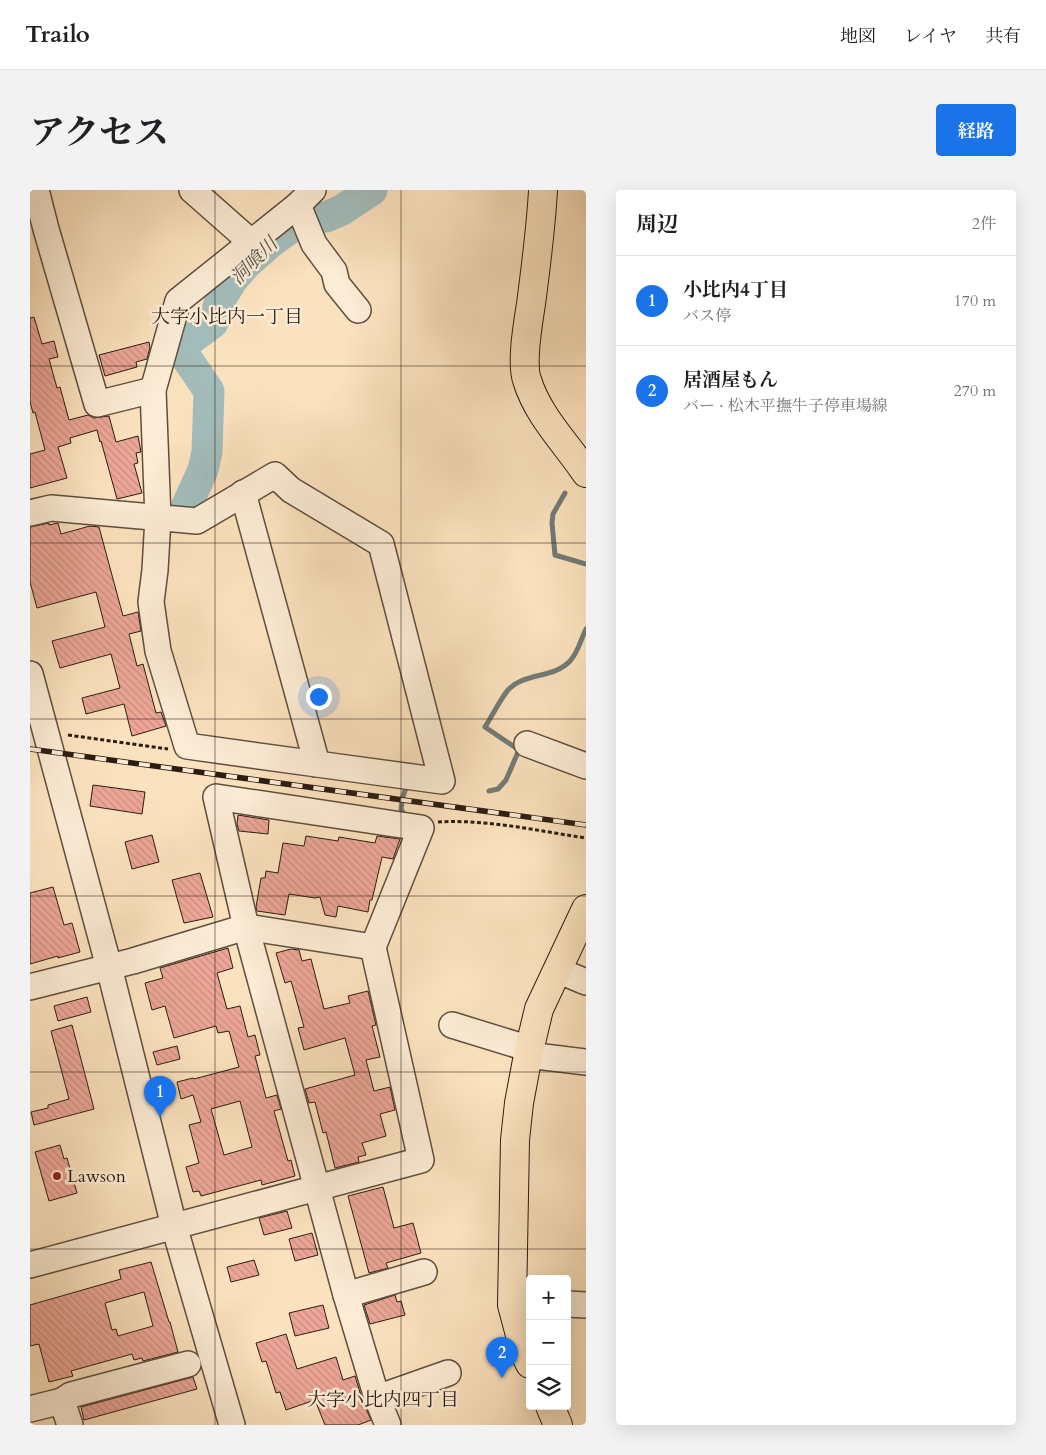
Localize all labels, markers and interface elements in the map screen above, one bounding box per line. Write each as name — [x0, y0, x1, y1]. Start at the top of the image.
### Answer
text: Trailo — [25, 18, 90, 51]
text: 地図 — [840, 24, 876, 49]
text: レイヤ — [904, 24, 957, 49]
text: 共有 — [985, 24, 1021, 49]
button: 経路 — [936, 104, 1016, 156]
text: アクセス — [30, 109, 169, 157]
text: 周辺 — [636, 210, 678, 239]
text: 2件 — [972, 213, 996, 235]
water label: 洞喰川 — [225, 230, 285, 290]
text: 小比内4丁目 — [683, 277, 788, 303]
text: 1 — [648, 290, 656, 312]
text: 170 m — [954, 290, 996, 312]
district label: 大字小比内一丁目 — [151, 304, 303, 330]
text: バス停 — [683, 305, 731, 327]
text: 居酒屋もん — [683, 367, 778, 393]
text: 2 — [648, 380, 656, 402]
text: 270 m — [954, 380, 996, 402]
text: バー · 松木平撫牛子停車場線 — [683, 395, 888, 417]
your location — [306, 684, 332, 710]
pin: 1 — [144, 1076, 176, 1117]
place label: Lawson — [67, 1164, 127, 1189]
marker: Lawson — [51, 1170, 63, 1182]
map controls — [526, 1275, 571, 1410]
button: + — [526, 1275, 571, 1320]
button: − — [526, 1320, 571, 1365]
pin: 2 — [486, 1337, 518, 1378]
button: layers — [526, 1365, 571, 1410]
district label: 大字小比内四丁目 — [307, 1387, 459, 1413]

